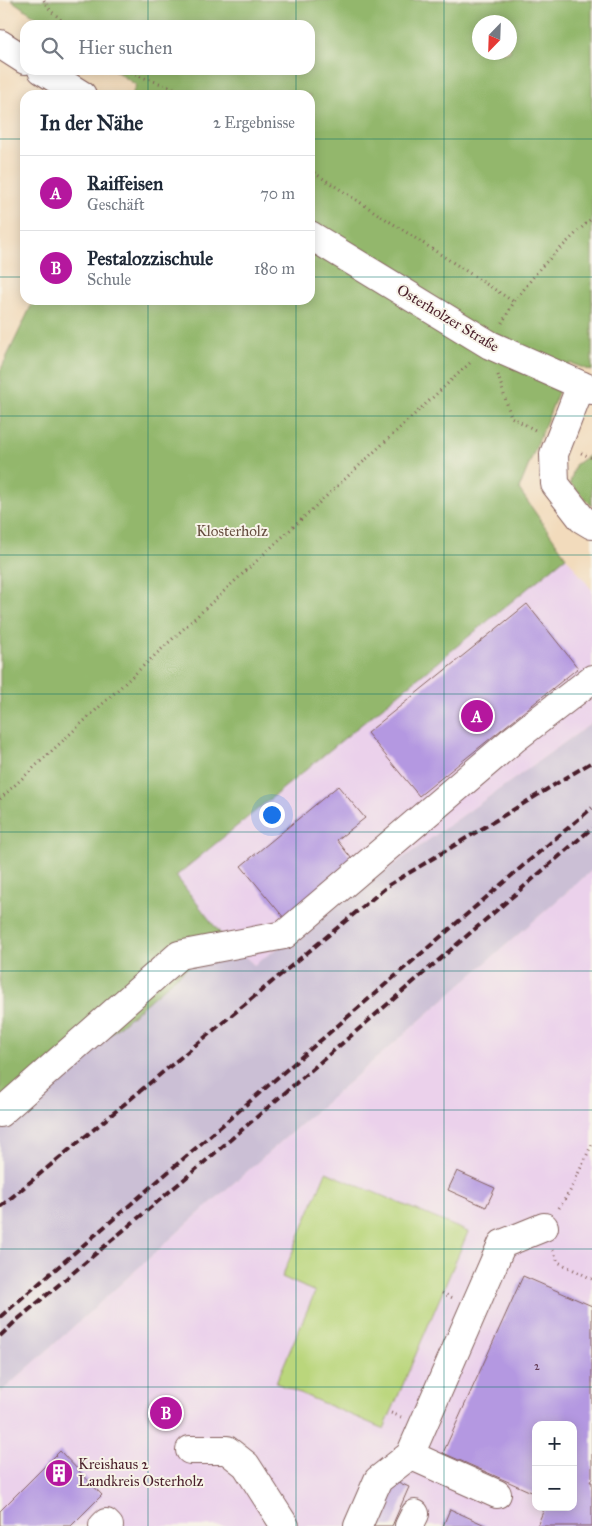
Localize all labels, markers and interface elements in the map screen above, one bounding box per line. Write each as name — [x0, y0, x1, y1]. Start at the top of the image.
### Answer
north arrow — [472, 15, 517, 60]
search box — [20, 20, 315, 75]
icon: search — [38, 34, 66, 62]
text: Hier suchen — [78, 36, 172, 59]
text: In der Nähe — [40, 110, 143, 136]
text: 2 Ergebnisse — [213, 113, 295, 132]
text: Raiffeisen — [87, 172, 163, 195]
text: A — [51, 184, 61, 203]
text: 70 m — [260, 184, 295, 203]
text: Geschäft — [87, 195, 145, 214]
text: Pestalozzischule — [87, 247, 213, 270]
text: B — [51, 259, 61, 278]
text: 180 m — [254, 259, 295, 278]
text: Schule — [87, 270, 131, 289]
street label: Osterholzer Straße — [394, 280, 502, 356]
park label: Klosterholz — [196, 522, 268, 540]
pin: A — [461, 697, 493, 735]
your location — [259, 802, 285, 828]
house number: 2 — [534, 1359, 540, 1373]
pin: B — [150, 1394, 182, 1432]
map controls — [532, 1421, 577, 1511]
button: + — [532, 1421, 577, 1466]
place label: Kreishaus 2 Landkreis Osterholz — [78, 1455, 204, 1490]
building icon: Kreishaus 2 Landkreis Osterholz — [44, 1458, 74, 1488]
button: − — [532, 1466, 577, 1511]

